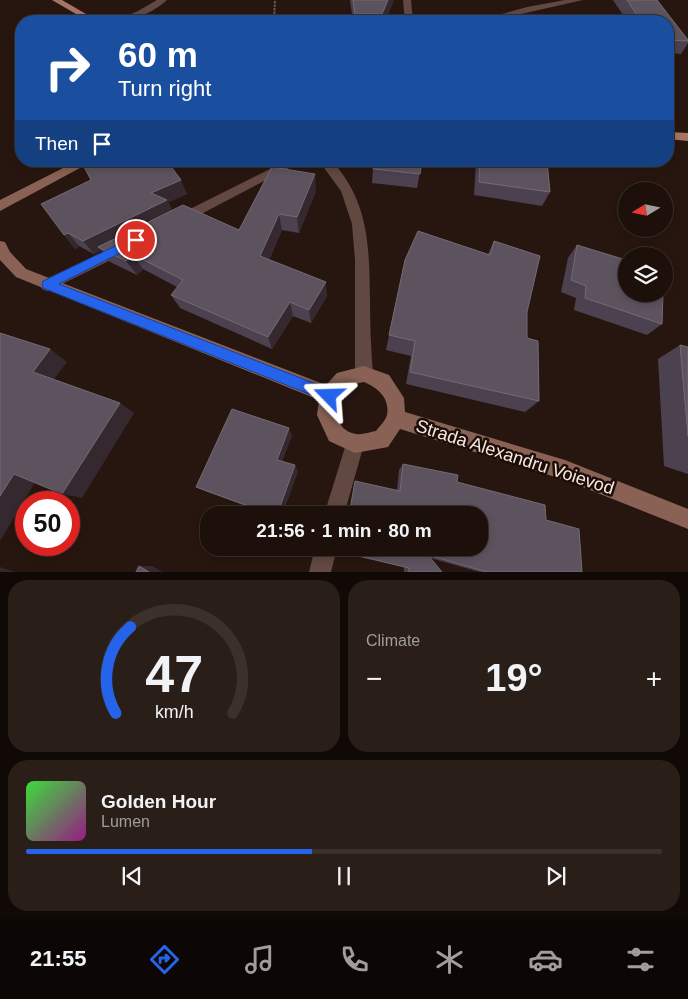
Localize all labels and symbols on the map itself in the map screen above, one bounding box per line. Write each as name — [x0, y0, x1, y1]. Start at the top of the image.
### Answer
north arrow — [618, 182, 672, 238]
pin — [115, 219, 157, 261]
position arrow — [302, 369, 354, 421]
street label: Strada Alexandru Voievod — [413, 415, 617, 499]
speed limit sign: 50 — [15, 491, 80, 556]

